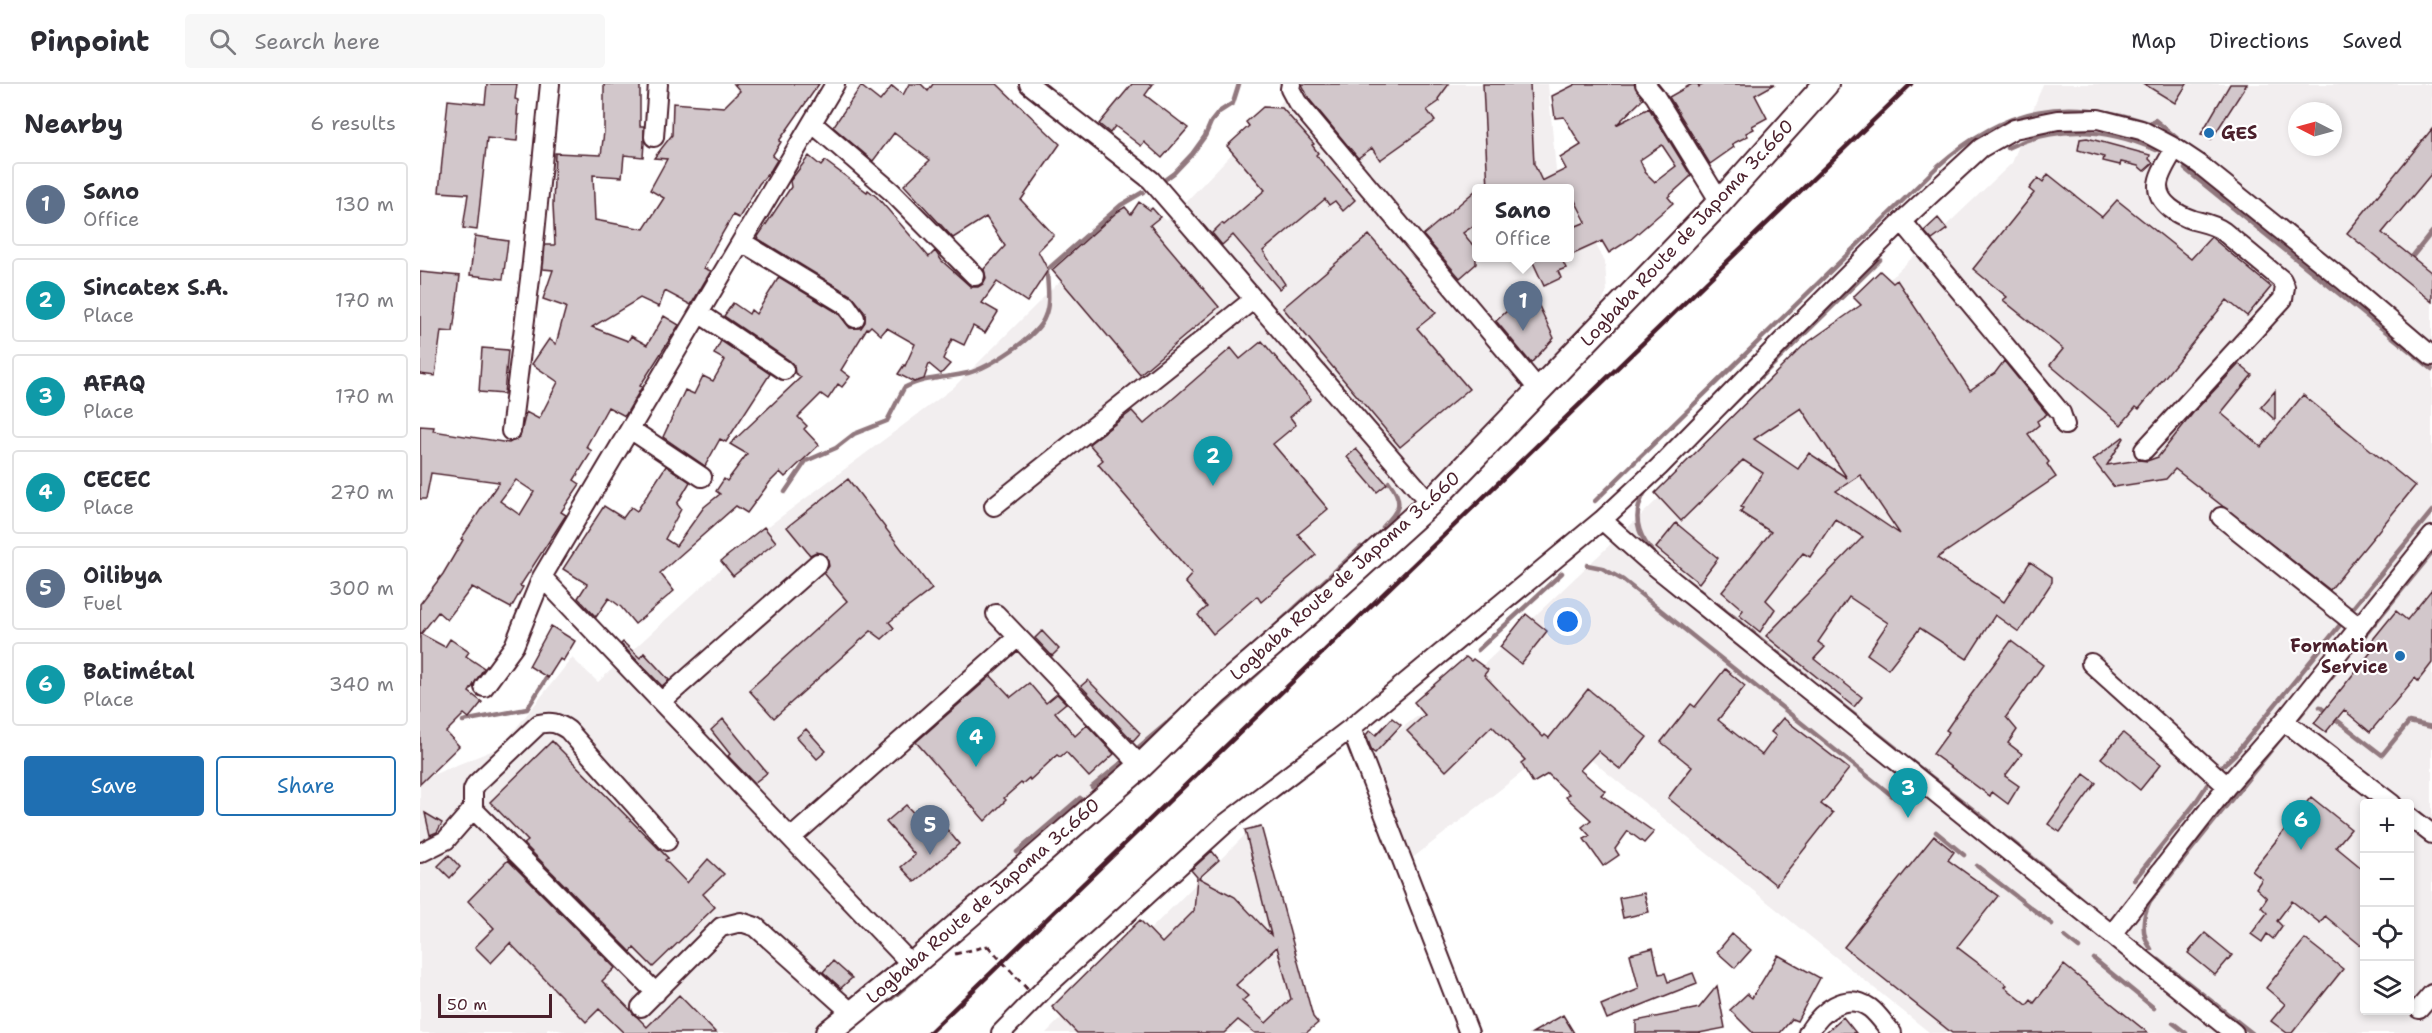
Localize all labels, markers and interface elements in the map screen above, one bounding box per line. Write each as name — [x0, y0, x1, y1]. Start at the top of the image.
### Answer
search box — [185, 14, 605, 68]
text: Pinpoint — [30, 22, 149, 60]
icon: search — [206, 25, 239, 58]
text: Search here — [254, 27, 380, 56]
text: Map — [2131, 27, 2176, 55]
text: Directions — [2209, 27, 2309, 55]
text: Saved — [2342, 27, 2402, 55]
north arrow — [2288, 102, 2342, 156]
text: Nearby — [24, 106, 123, 141]
text: 6 results — [310, 110, 396, 136]
street label: Logbaba Route de Japoma 3c.660 — [1575, 114, 1799, 352]
place label: GES — [2221, 121, 2257, 145]
marker: GES — [2202, 126, 2216, 140]
text: Sano — [83, 177, 139, 206]
popup — [1472, 184, 1574, 262]
text: 1 — [41, 191, 50, 217]
text: 130 m — [335, 191, 394, 217]
text: Sano — [1495, 196, 1551, 225]
text: Office — [83, 206, 139, 232]
text: Office — [1495, 225, 1551, 251]
text: Sincatex S.A. — [83, 273, 229, 302]
pin: 1 — [1504, 282, 1542, 331]
text: 2 — [39, 287, 53, 313]
text: 170 m — [335, 287, 394, 313]
text: Place — [83, 302, 134, 328]
text: AFAQ — [83, 369, 146, 398]
text: 3 — [39, 383, 53, 409]
text: 170 m — [335, 383, 394, 409]
text: Place — [83, 398, 134, 424]
pin: 2 — [1194, 436, 1232, 486]
text: CECEC — [83, 465, 151, 494]
street label: Logbaba Route de Japoma 3c.660 — [1225, 466, 1465, 686]
text: 4 — [39, 479, 53, 505]
text: 270 m — [330, 479, 394, 505]
text: Place — [83, 494, 134, 520]
text: Oilibya — [83, 561, 162, 590]
text: 5 — [39, 575, 52, 601]
text: 300 m — [328, 575, 394, 601]
text: Fuel — [83, 590, 122, 616]
your location — [1553, 607, 1582, 636]
place label: Formation Service — [2290, 634, 2388, 679]
marker: Formation Service — [2393, 649, 2407, 663]
text: Batimétal — [83, 657, 195, 686]
text: 6 — [39, 671, 53, 697]
text: 340 m — [329, 671, 394, 697]
text: Place — [83, 686, 134, 712]
pin: 4 — [956, 718, 996, 767]
button: Save — [24, 756, 204, 816]
button: Share — [216, 756, 396, 816]
pin: 3 — [1888, 768, 1928, 818]
street label: Logbaba Route de Japoma 3c.660 — [861, 793, 1105, 1009]
map controls — [2360, 799, 2414, 1015]
button: + — [2360, 799, 2414, 853]
pin: 6 — [2282, 800, 2320, 850]
pin: 5 — [910, 806, 950, 855]
button: − — [2360, 853, 2414, 907]
button: locate — [2360, 907, 2414, 961]
button: layers — [2360, 961, 2414, 1015]
scale bar — [438, 991, 552, 1018]
text: 50 m — [447, 994, 487, 1015]

